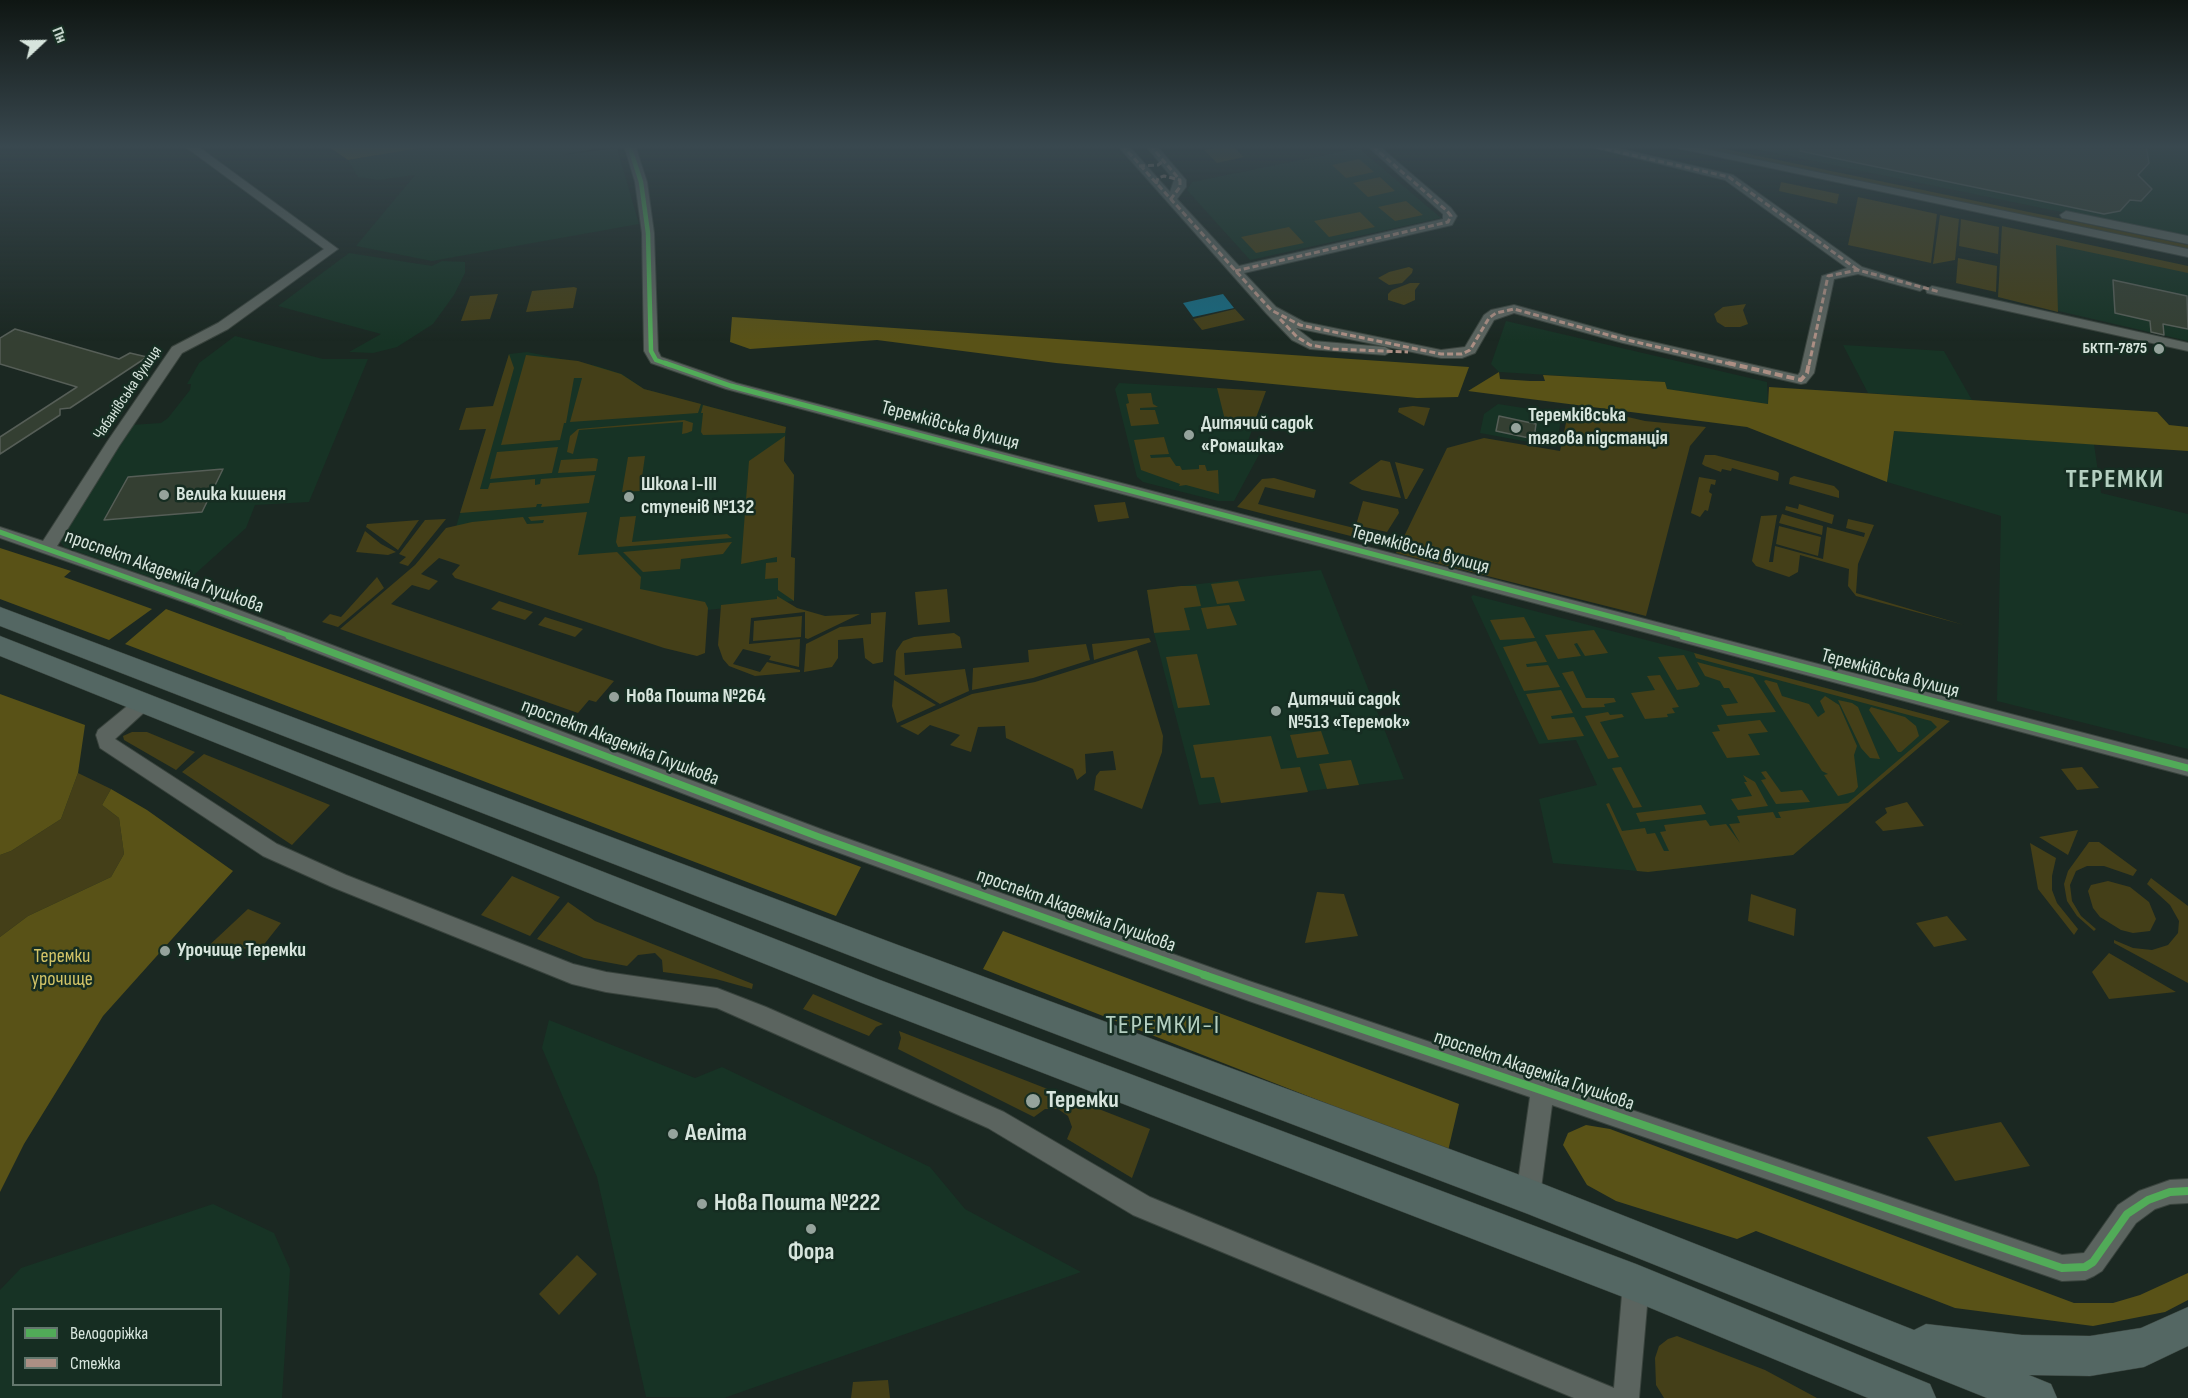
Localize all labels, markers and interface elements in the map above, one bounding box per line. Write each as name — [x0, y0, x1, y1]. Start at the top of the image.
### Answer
north arrow — [12, 12, 72, 72]
text: Пн — [47, 24, 71, 46]
place label: БКТП-7875 — [2083, 339, 2147, 359]
marker: БКТП-7875 — [2152, 342, 2166, 356]
street label: Чабанівська вулиця — [90, 343, 166, 443]
street label: Теремківська вулиця — [878, 396, 1022, 456]
place label: Теремківська тягова підстанція — [1528, 404, 1668, 451]
place label: Дитячий садок «Ромашка» — [1201, 412, 1313, 459]
marker: Теремківська тягова підстанція — [1509, 421, 1523, 435]
marker: Дитячий садок «Ромашка» — [1182, 428, 1196, 442]
district label: ТЕРЕМКИ — [2065, 464, 2165, 496]
place label: Школа І-ІІІ ступенів №132 — [641, 473, 754, 520]
place label: Велика кишеня — [176, 483, 286, 507]
marker: Велика кишеня — [157, 488, 171, 502]
marker: Школа І-ІІІ ступенів №132 — [622, 490, 636, 504]
street label: Теремківська вулиця — [1348, 520, 1492, 580]
street label: проспект Академіка Глушкова — [61, 525, 267, 619]
street label: Теремківська вулиця — [1818, 644, 1962, 704]
place label: Нова Пошта №264 — [626, 685, 766, 709]
place label: Дитячий садок №513 «Теремок» — [1288, 688, 1410, 735]
marker: Нова Пошта №264 — [607, 690, 621, 704]
street label: проспект Академіка Глушкова — [518, 694, 722, 792]
marker: Дитячий садок №513 «Теремок» — [1269, 704, 1283, 718]
street label: проспект Академіка Глушкова — [973, 864, 1179, 958]
place label: Урочище Теремки — [177, 939, 306, 963]
marker: Урочище Теремки — [158, 944, 172, 958]
park label: Теремки урочище — [31, 945, 93, 992]
district label: ТЕРЕМКИ-І — [1105, 1010, 1221, 1042]
street label: проспект Академіка Глушкова — [1431, 1025, 1637, 1117]
place label: Теремки — [1046, 1087, 1119, 1115]
marker: Теремки — [1024, 1092, 1042, 1110]
place label: Аеліта — [685, 1120, 747, 1148]
marker: Аеліта — [666, 1127, 680, 1141]
place label: Нова Пошта №222 — [714, 1190, 880, 1218]
marker: Нова Пошта №222 — [695, 1197, 709, 1211]
marker: Фора — [804, 1222, 818, 1236]
place label: Фора — [788, 1239, 834, 1267]
legend — [12, 1308, 222, 1386]
text: Велодоріжка — [70, 1323, 148, 1344]
text: Стежка — [70, 1353, 121, 1374]

